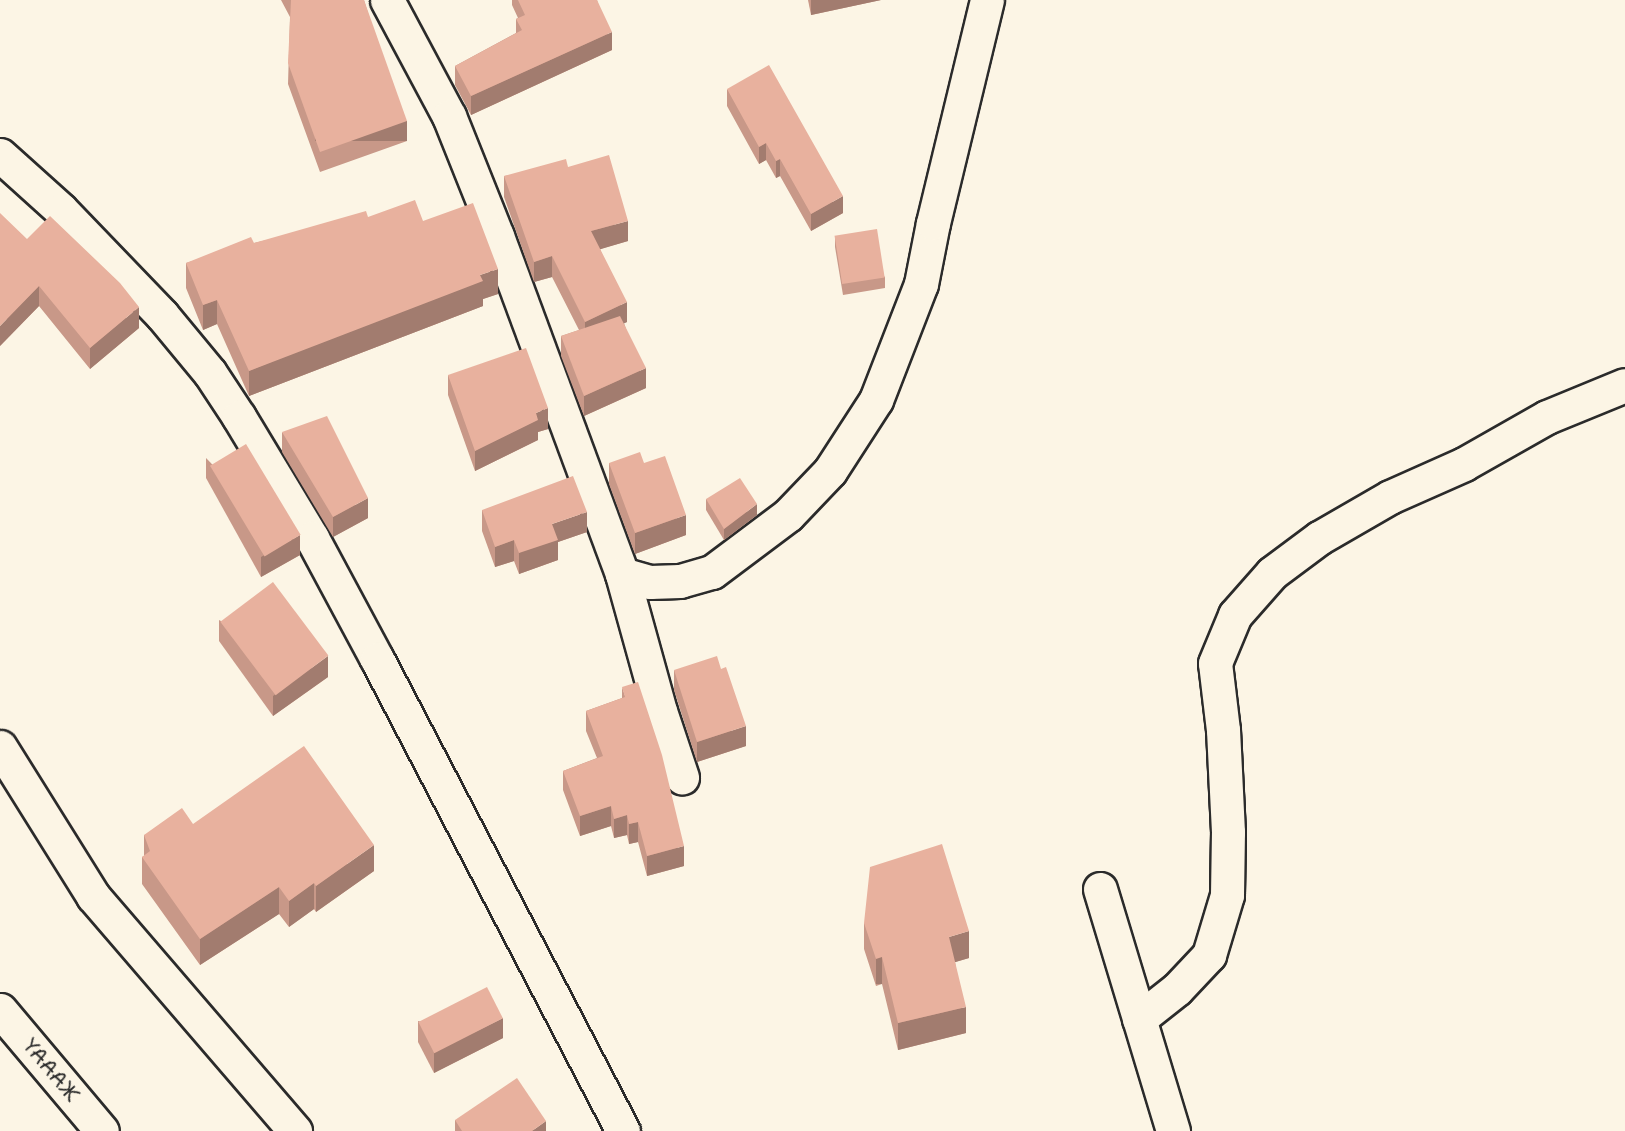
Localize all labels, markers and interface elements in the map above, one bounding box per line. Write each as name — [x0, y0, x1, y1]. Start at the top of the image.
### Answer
street label: ҮАААЖ — [17, 1033, 85, 1107]

